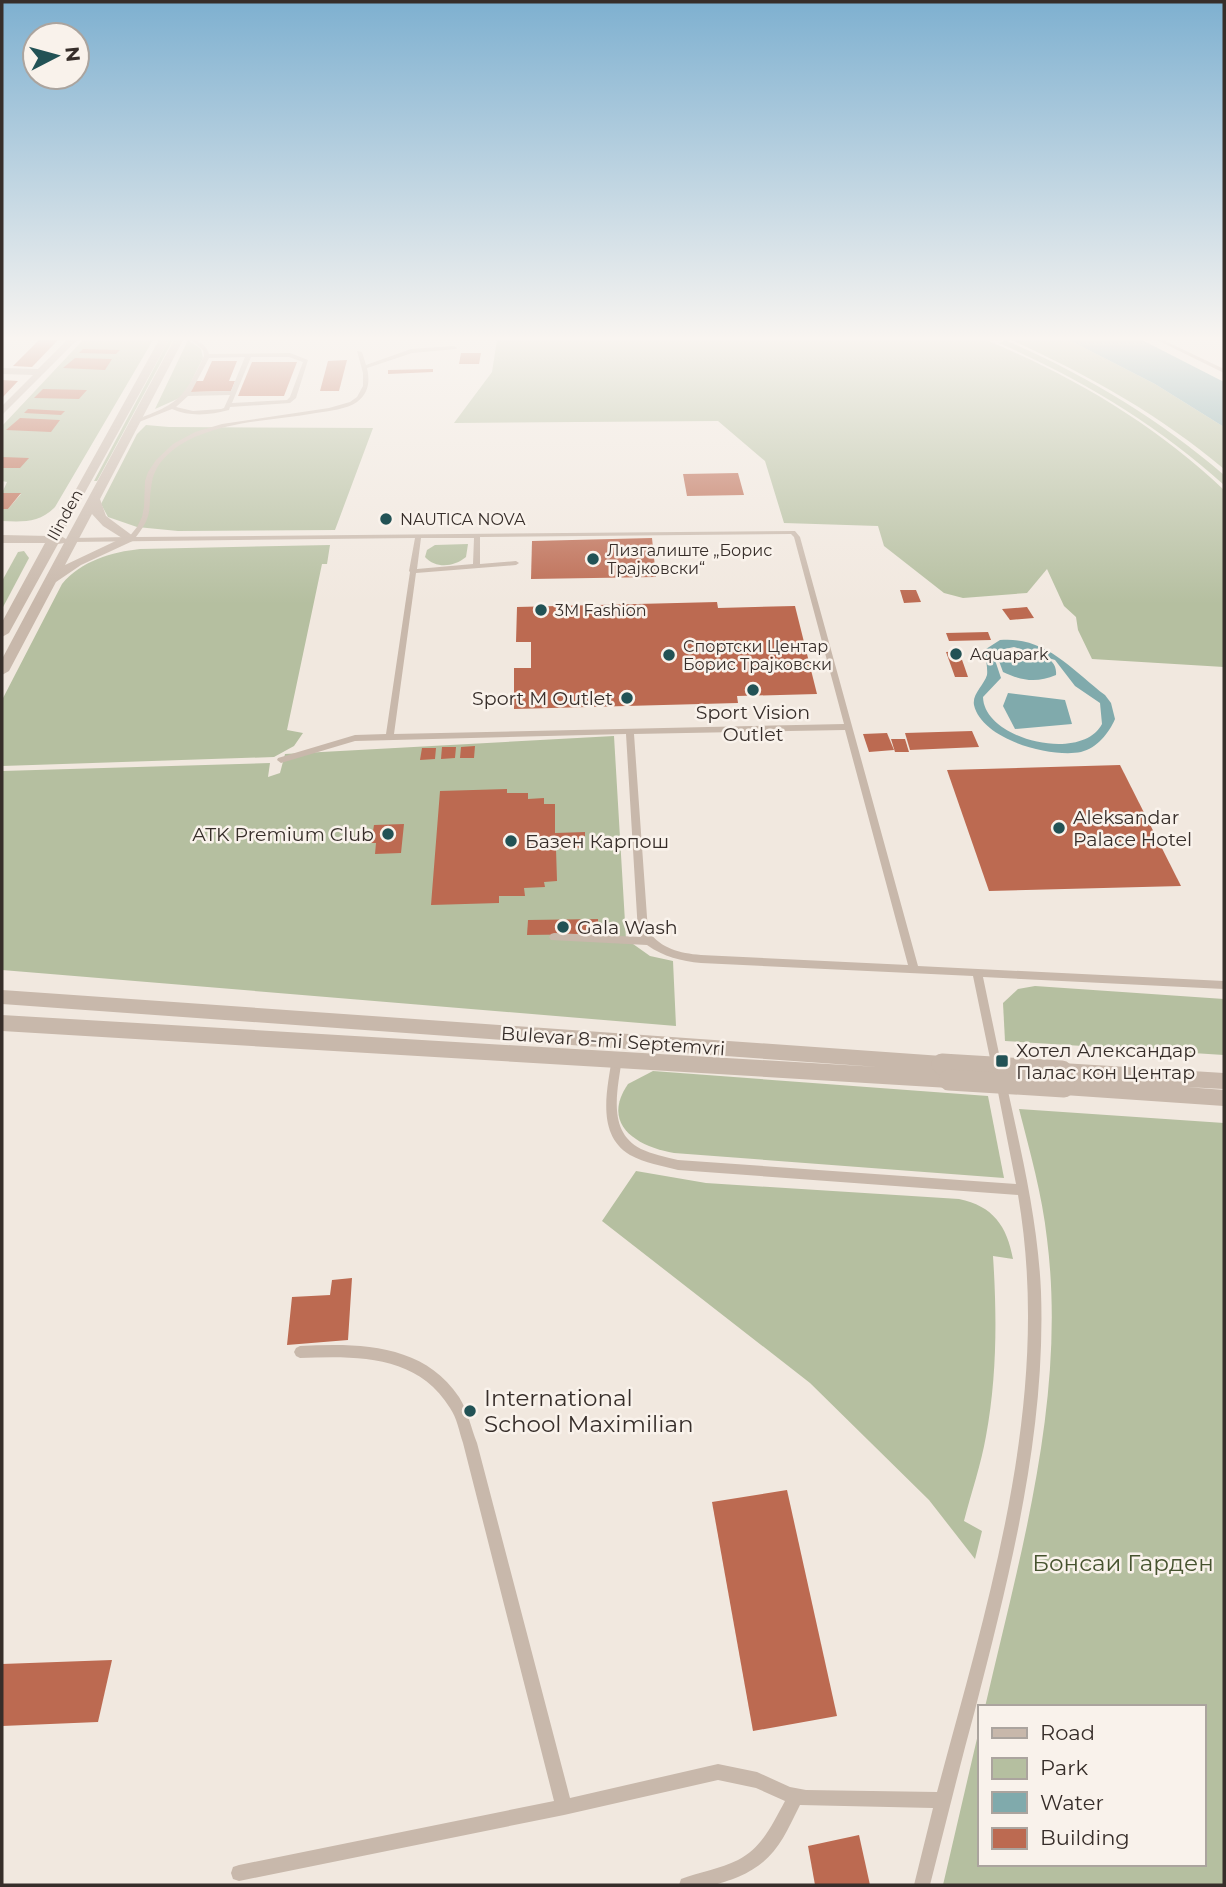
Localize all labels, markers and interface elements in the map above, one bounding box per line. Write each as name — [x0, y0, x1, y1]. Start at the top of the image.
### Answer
north arrow — [21, 21, 91, 91]
text: N — [60, 45, 85, 63]
street label: Ilinden — [43, 486, 87, 544]
place label: NAUTICA NOVA — [400, 510, 526, 529]
marker: NAUTICA NOVA — [378, 511, 394, 527]
place label: Лизгалиште „Борис Трајковски“ — [607, 541, 772, 578]
marker: Лизгалиште „Борис Трајковски“ — [585, 551, 601, 567]
place label: 3M Fashion — [555, 601, 647, 620]
marker: 3M Fashion — [533, 602, 549, 618]
place label: Спортски Центар Борис Трајковски — [683, 637, 832, 674]
place label: Aquapark — [970, 645, 1049, 664]
marker: Aquapark — [948, 646, 964, 662]
marker: Спортски Центар Борис Трајковски — [661, 647, 677, 663]
marker: Sport Vision Outlet — [745, 682, 761, 698]
place label: Sport M Outlet — [472, 687, 613, 710]
marker: Sport M Outlet — [619, 690, 635, 706]
place label: Sport Vision Outlet — [696, 701, 810, 746]
place label: Aleksandar Palace Hotel — [1073, 806, 1192, 851]
marker: Aleksandar Palace Hotel — [1051, 820, 1067, 836]
place label: ATK Premium Club — [192, 823, 374, 846]
marker: ATK Premium Club — [380, 826, 396, 842]
place label: Базен Карпош — [525, 830, 669, 853]
marker: Базен Карпош — [503, 833, 519, 849]
place label: Gala Wash — [577, 916, 678, 939]
marker: Gala Wash — [555, 919, 571, 935]
street label: Bulevar 8-mi Septemvri — [500, 1022, 726, 1060]
place label: Хотел Александар Палас кон Центар — [1016, 1039, 1196, 1084]
marker: Хотел Александар Палас кон Центар — [994, 1053, 1010, 1069]
place label: International School Maximilian — [484, 1384, 694, 1438]
marker: International School Maximilian — [462, 1403, 478, 1419]
park label: Бонсаи Гарден — [1032, 1549, 1214, 1577]
legend — [978, 1705, 1205, 1866]
text: Road — [1040, 1720, 1095, 1745]
text: Park — [1040, 1755, 1088, 1780]
text: Water — [1040, 1790, 1104, 1815]
text: Building — [1040, 1825, 1130, 1850]

